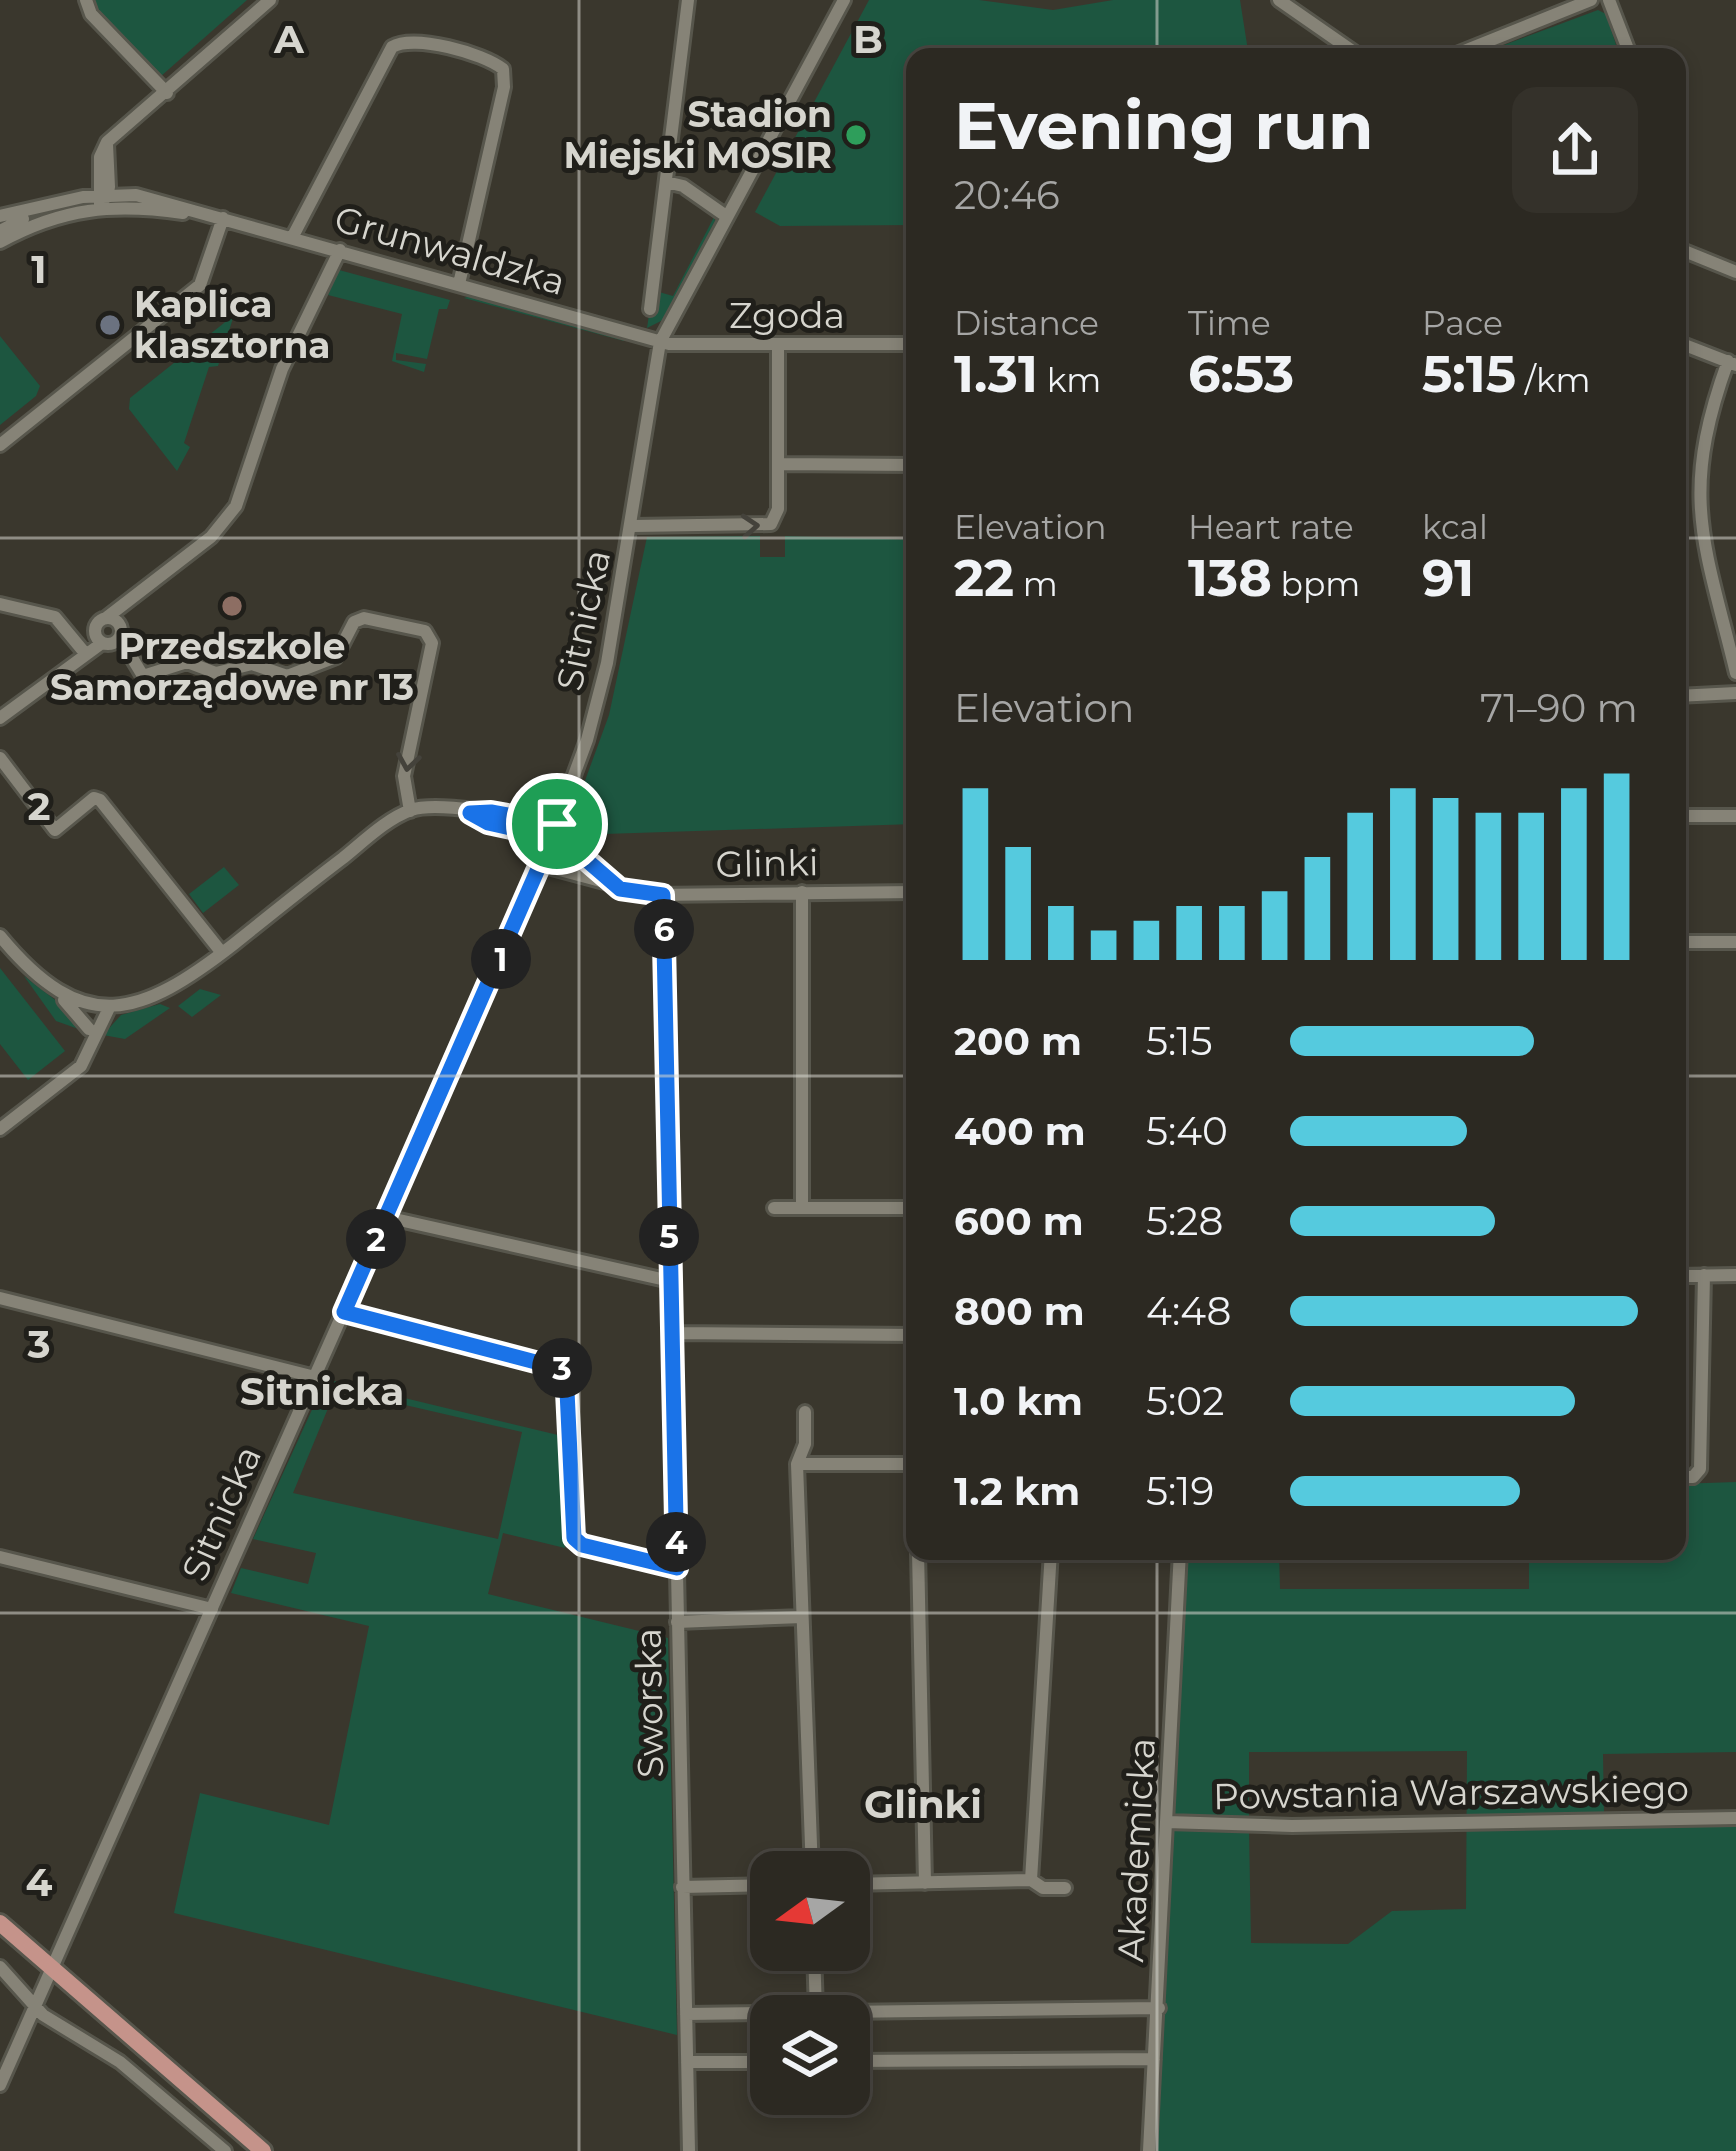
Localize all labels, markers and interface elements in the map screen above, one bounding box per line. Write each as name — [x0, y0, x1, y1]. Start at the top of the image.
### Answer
text: A — [273, 15, 305, 63]
text: B — [853, 15, 883, 63]
text: Evening run — [954, 85, 1374, 166]
button: share — [1512, 87, 1638, 213]
place label: Stadion Miejski MOSIR — [564, 92, 832, 177]
marker: Stadion Miejski MOSIR — [843, 122, 869, 148]
text: 20:46 — [954, 171, 1060, 219]
street label: Grunwaldzka — [330, 196, 570, 304]
text: 1 — [31, 245, 47, 293]
place label: Kaplica klasztorna — [134, 282, 330, 367]
street label: Zgoda — [729, 293, 845, 337]
text: Distance — [954, 303, 1099, 343]
text: Time — [1188, 303, 1271, 343]
text: Pace — [1422, 303, 1503, 343]
marker: Kaplica klasztorna — [97, 312, 123, 338]
text: 1.31 — [954, 343, 1038, 405]
text: 6:53 — [1188, 343, 1294, 405]
text: 5:15 — [1422, 343, 1516, 405]
text: km — [1038, 360, 1101, 400]
text: /km — [1516, 360, 1590, 400]
text: Elevation — [954, 507, 1107, 547]
text: Heart rate — [1188, 507, 1354, 547]
text: kcal — [1422, 507, 1488, 547]
one-way arrow — [740, 513, 759, 539]
street label: Sitnicka — [547, 546, 619, 694]
text: 22 — [954, 547, 1014, 609]
text: 138 — [1188, 547, 1272, 609]
text: 91 — [1422, 547, 1474, 609]
text: m — [1014, 564, 1058, 604]
text: bpm — [1272, 564, 1360, 604]
marker: Przedszkole Samorządowe nr 13 — [219, 593, 245, 619]
place label: Przedszkole Samorządowe nr 13 — [50, 624, 414, 709]
text: Elevation — [954, 684, 1134, 732]
text: 71–90 m — [1480, 684, 1638, 732]
one-way arrow — [396, 752, 421, 772]
pin — [506, 773, 608, 875]
text: 2 — [27, 782, 51, 830]
icon: arrive — [524, 791, 590, 857]
street label: Glinki — [715, 840, 819, 886]
pin: 6 — [634, 899, 694, 959]
text: 6 — [653, 909, 675, 949]
pin: 1 — [471, 929, 531, 989]
text: 1 — [495, 939, 507, 979]
text: 200 m — [954, 1017, 1082, 1065]
text: 5:15 — [1146, 1017, 1213, 1065]
text: 400 m — [954, 1107, 1086, 1155]
text: 5:40 — [1146, 1107, 1228, 1155]
text: 600 m — [954, 1197, 1084, 1245]
text: 5:28 — [1146, 1197, 1223, 1245]
pin: 5 — [639, 1206, 699, 1266]
pin: 2 — [346, 1209, 406, 1269]
text: 5 — [659, 1216, 679, 1256]
text: 2 — [366, 1219, 386, 1259]
text: 800 m — [954, 1287, 1085, 1335]
text: 4:48 — [1146, 1287, 1231, 1335]
text: 3 — [26, 1320, 51, 1368]
pin: 3 — [532, 1338, 592, 1398]
text: 3 — [552, 1348, 572, 1388]
district label: Sitnicka — [240, 1367, 404, 1415]
text: 1.0 km — [954, 1377, 1083, 1425]
text: 5:02 — [1146, 1377, 1224, 1425]
street label: Sitnicka — [172, 1439, 270, 1587]
text: 1.2 km — [954, 1467, 1080, 1515]
text: 5:19 — [1146, 1467, 1214, 1515]
pin: 4 — [646, 1512, 706, 1572]
text: 4 — [665, 1522, 687, 1562]
street label: Sworska — [626, 1628, 672, 1778]
street label: Akademicka — [1108, 1737, 1164, 1963]
street label: Powstania Warszawskiego — [1213, 1766, 1689, 1818]
district label: Glinki — [864, 1780, 982, 1828]
north arrow — [750, 1851, 870, 1971]
map controls — [750, 1851, 870, 2115]
text: 4 — [26, 1858, 53, 1906]
button: layers — [750, 1995, 870, 2115]

